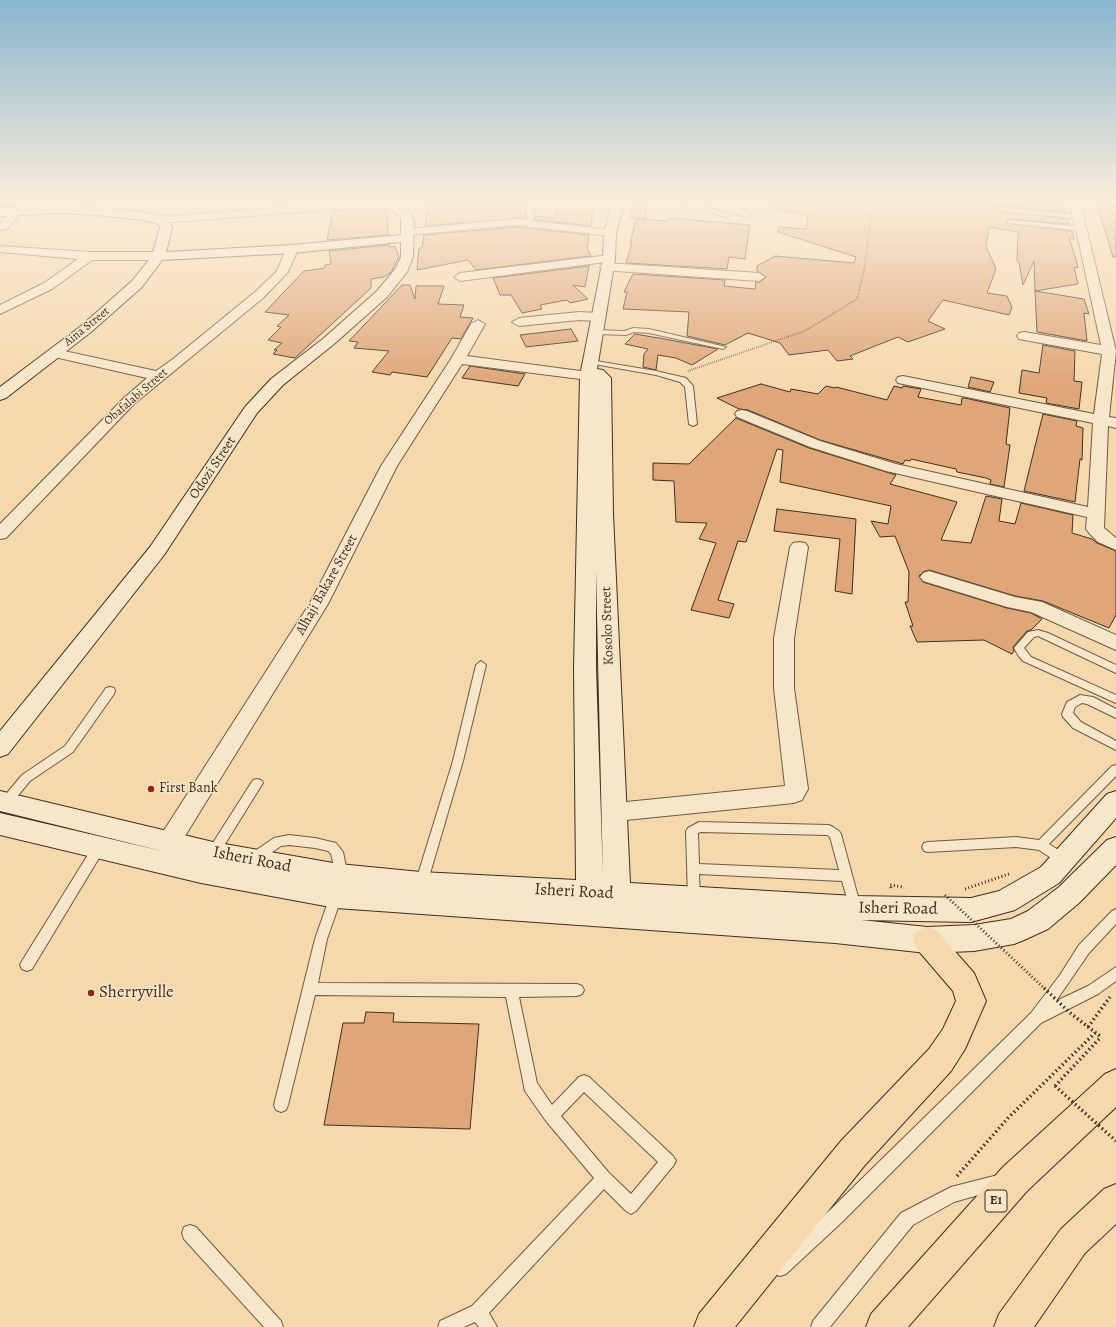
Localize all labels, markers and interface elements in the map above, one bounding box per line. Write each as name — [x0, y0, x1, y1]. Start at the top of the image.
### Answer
street label: Aina Street — [61, 304, 113, 350]
street label: Obafalabi Street — [101, 366, 171, 428]
street label: Odozi Street — [186, 434, 240, 502]
street label: Alhaji Bakare Street — [292, 532, 362, 638]
street label: Kosoko Street — [598, 586, 618, 666]
place label: First Bank — [159, 781, 218, 797]
marker: First Bank — [146, 784, 156, 794]
street label: Isheri Road — [211, 842, 293, 878]
street label: Isheri Road — [534, 880, 614, 904]
street label: Isheri Road — [858, 898, 938, 920]
place label: Sherryville — [99, 983, 174, 1003]
marker: Sherryville — [86, 988, 96, 998]
road number: E1 — [985, 1190, 1007, 1212]

